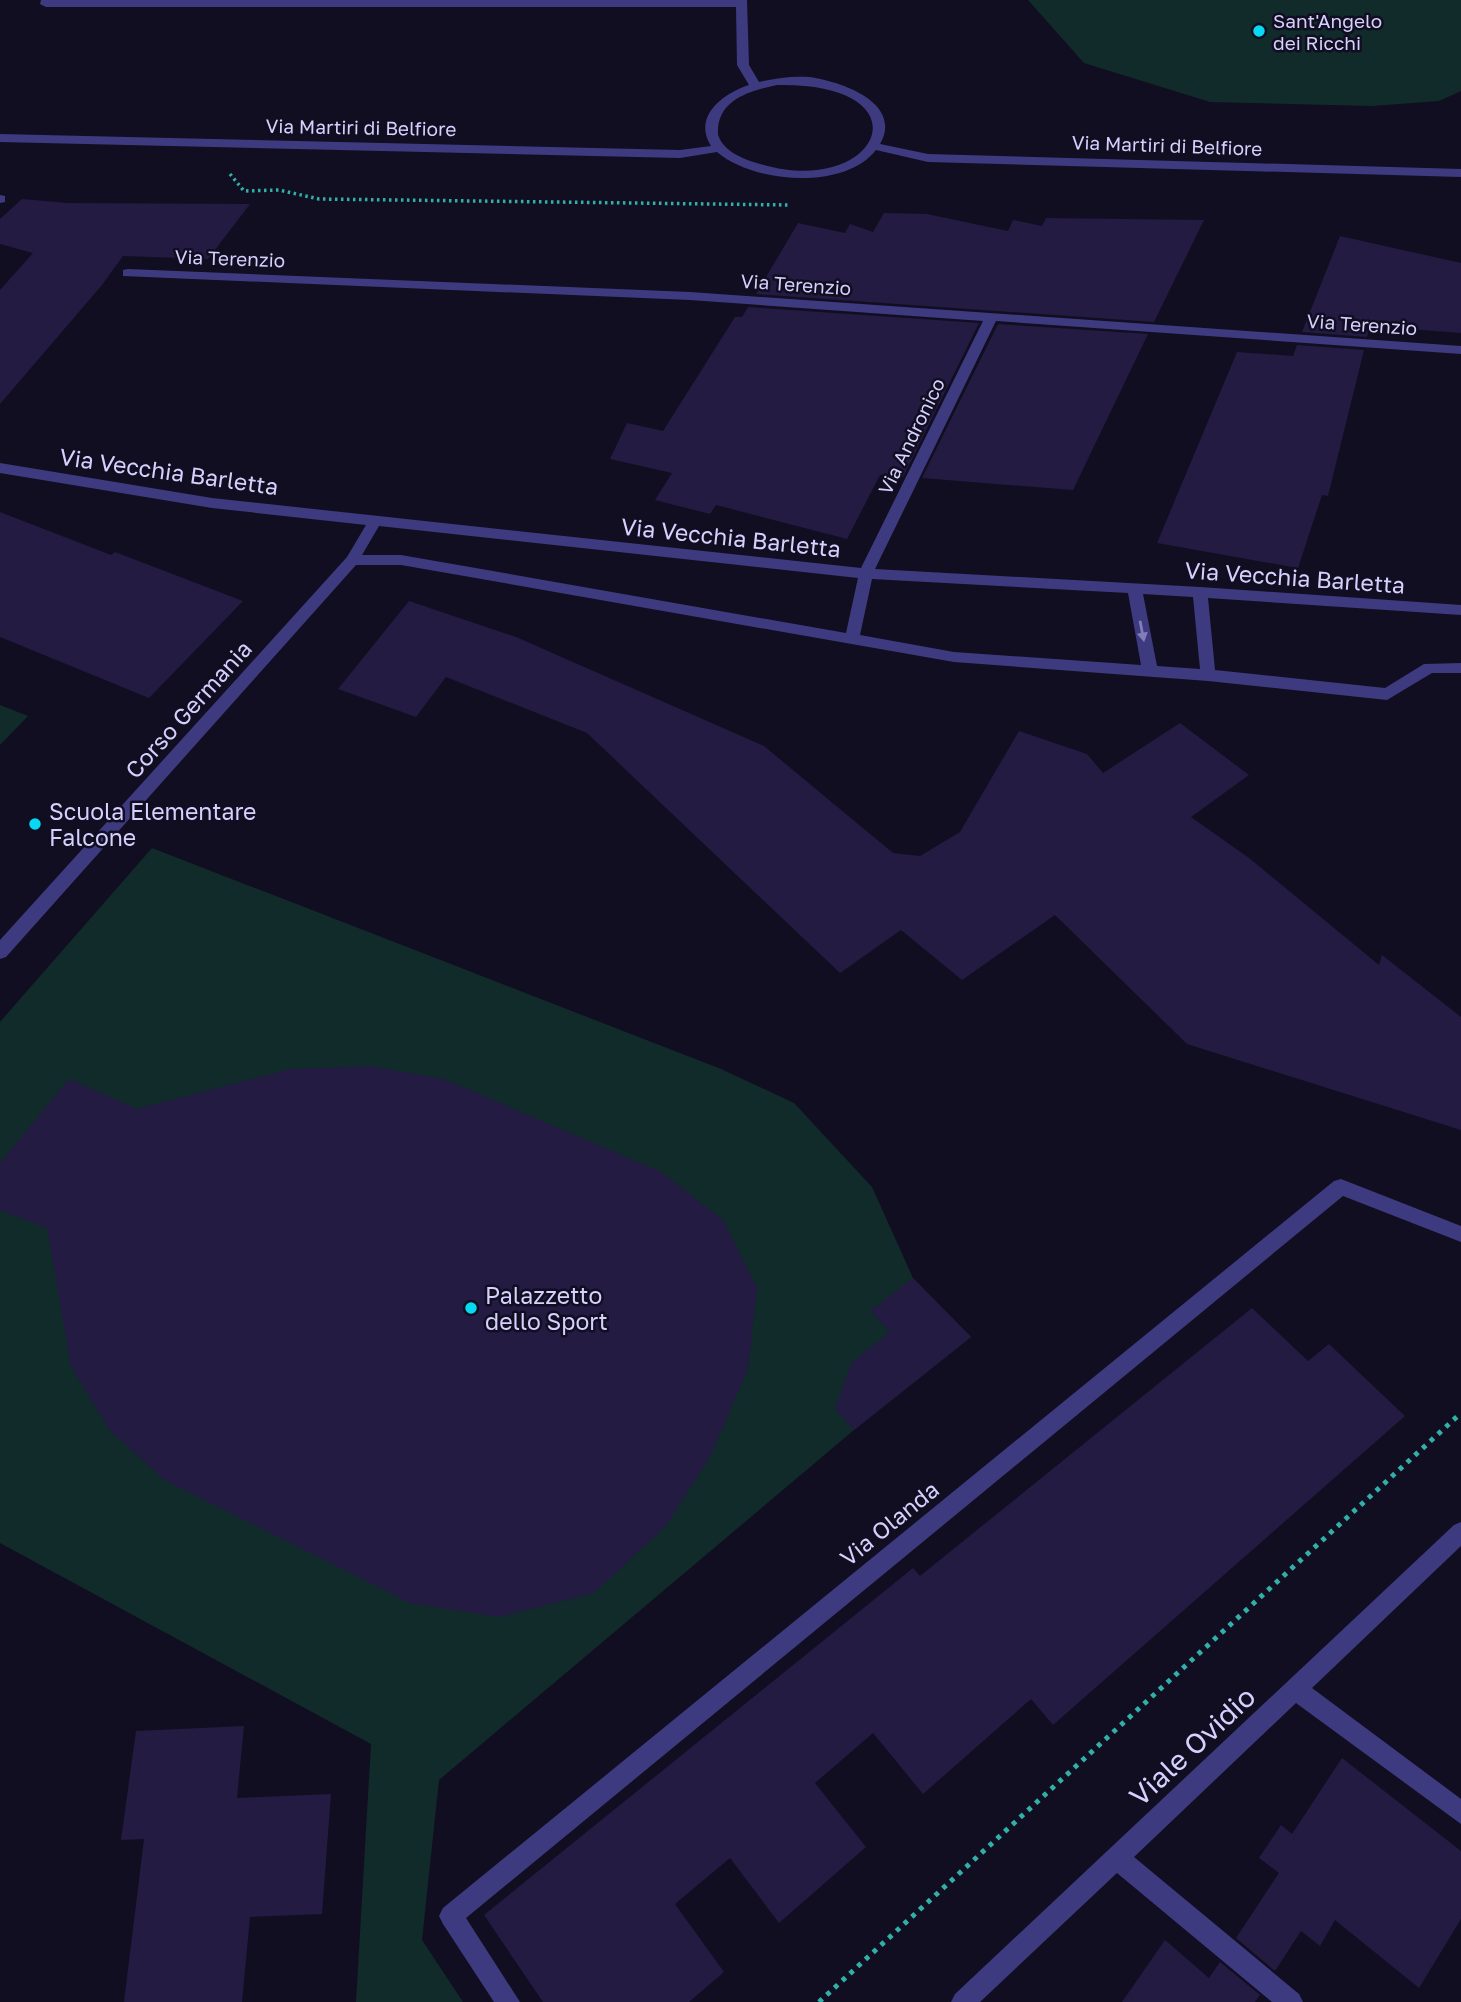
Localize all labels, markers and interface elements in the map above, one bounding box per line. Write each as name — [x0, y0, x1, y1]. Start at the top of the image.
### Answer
place label: Sant'Angelo dei Ricchi — [1273, 9, 1382, 54]
marker: Sant'Angelo dei Ricchi — [1251, 23, 1267, 39]
street label: Via Martiri di Belfiore — [265, 114, 457, 140]
street label: Via Martiri di Belfiore — [1071, 130, 1263, 160]
street label: Via Terenzio — [174, 245, 286, 271]
street label: Via Terenzio — [740, 269, 852, 299]
street label: Via Terenzio — [1306, 309, 1418, 339]
street label: Via Andronico — [873, 374, 949, 498]
street label: Via Vecchia Barletta — [58, 442, 280, 500]
street label: Via Vecchia Barletta — [620, 512, 842, 562]
street label: Via Vecchia Barletta — [1184, 555, 1406, 599]
one-way arrow — [1137, 620, 1148, 642]
street label: Corso Germania — [119, 634, 257, 784]
place label: Scuola Elementare Falcone — [49, 797, 256, 851]
marker: Scuola Elementare Falcone — [27, 816, 43, 832]
place label: Palazzetto dello Sport — [485, 1281, 608, 1335]
marker: Palazzetto dello Sport — [463, 1300, 479, 1316]
street label: Via Olanda — [834, 1475, 944, 1571]
street label: Viale Ovidio — [1122, 1680, 1262, 1812]

